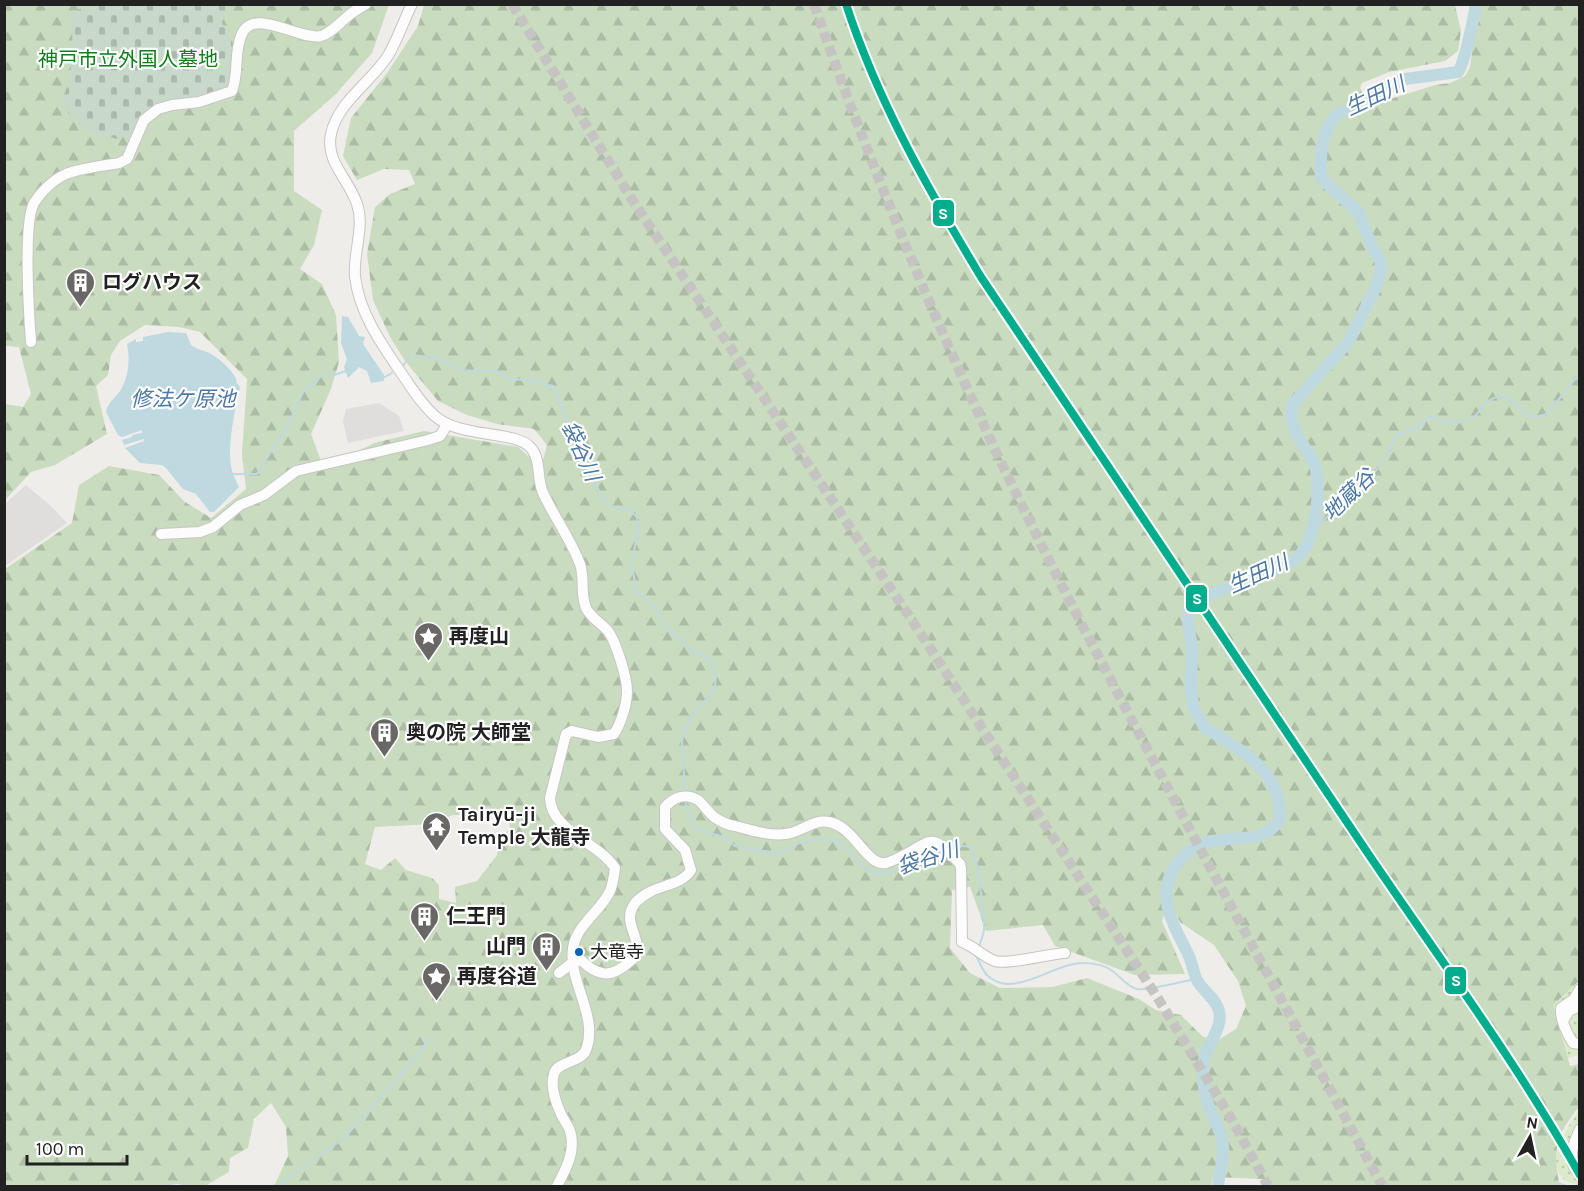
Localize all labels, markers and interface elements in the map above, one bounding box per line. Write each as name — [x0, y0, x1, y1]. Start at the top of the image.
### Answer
park label: 神戸市立外国人墓地 — [38, 48, 218, 71]
water label: 生田川 — [1341, 71, 1410, 120]
line badge: S — [932, 199, 955, 227]
text: S — [938, 204, 948, 223]
building icon: ログハウス — [65, 266, 97, 308]
place label: ログハウス — [102, 271, 202, 294]
water label: 修法ケ原池 — [131, 387, 237, 411]
water label: 袋谷川 — [557, 417, 606, 486]
water label: 地蔵谷 — [1318, 463, 1381, 526]
water label: 生田川 — [1224, 549, 1293, 598]
line badge: S — [1185, 584, 1208, 613]
text: S — [1192, 589, 1202, 608]
place icon: 再度山 — [412, 620, 444, 662]
place label: 再度山 — [449, 625, 509, 648]
building icon: 奥の院 大師堂 — [369, 716, 401, 758]
place label: 奥の院 大師堂 — [406, 721, 531, 744]
place label: Tairyū-ji Temple 大龍寺 — [458, 803, 591, 849]
temple icon: Tairyū-ji Temple 大龍寺 — [421, 810, 453, 852]
water label: 袋谷川 — [894, 837, 964, 879]
building icon: 仁王門 — [409, 900, 441, 942]
place label: 仁王門 — [446, 905, 506, 928]
building icon: 山門 — [531, 930, 563, 972]
place label: 山門 — [486, 935, 526, 958]
place label: 大竜寺 — [590, 941, 644, 963]
marker: 大竜寺 — [573, 946, 585, 958]
place icon: 再度谷道 — [420, 960, 452, 1002]
place label: 再度谷道 — [457, 965, 537, 988]
line badge: S — [1444, 966, 1467, 995]
text: S — [1451, 971, 1461, 990]
north arrow — [1500, 1107, 1560, 1167]
text: N — [1525, 1112, 1539, 1133]
scale bar — [27, 1128, 128, 1166]
text: 100 m — [36, 1138, 84, 1160]

